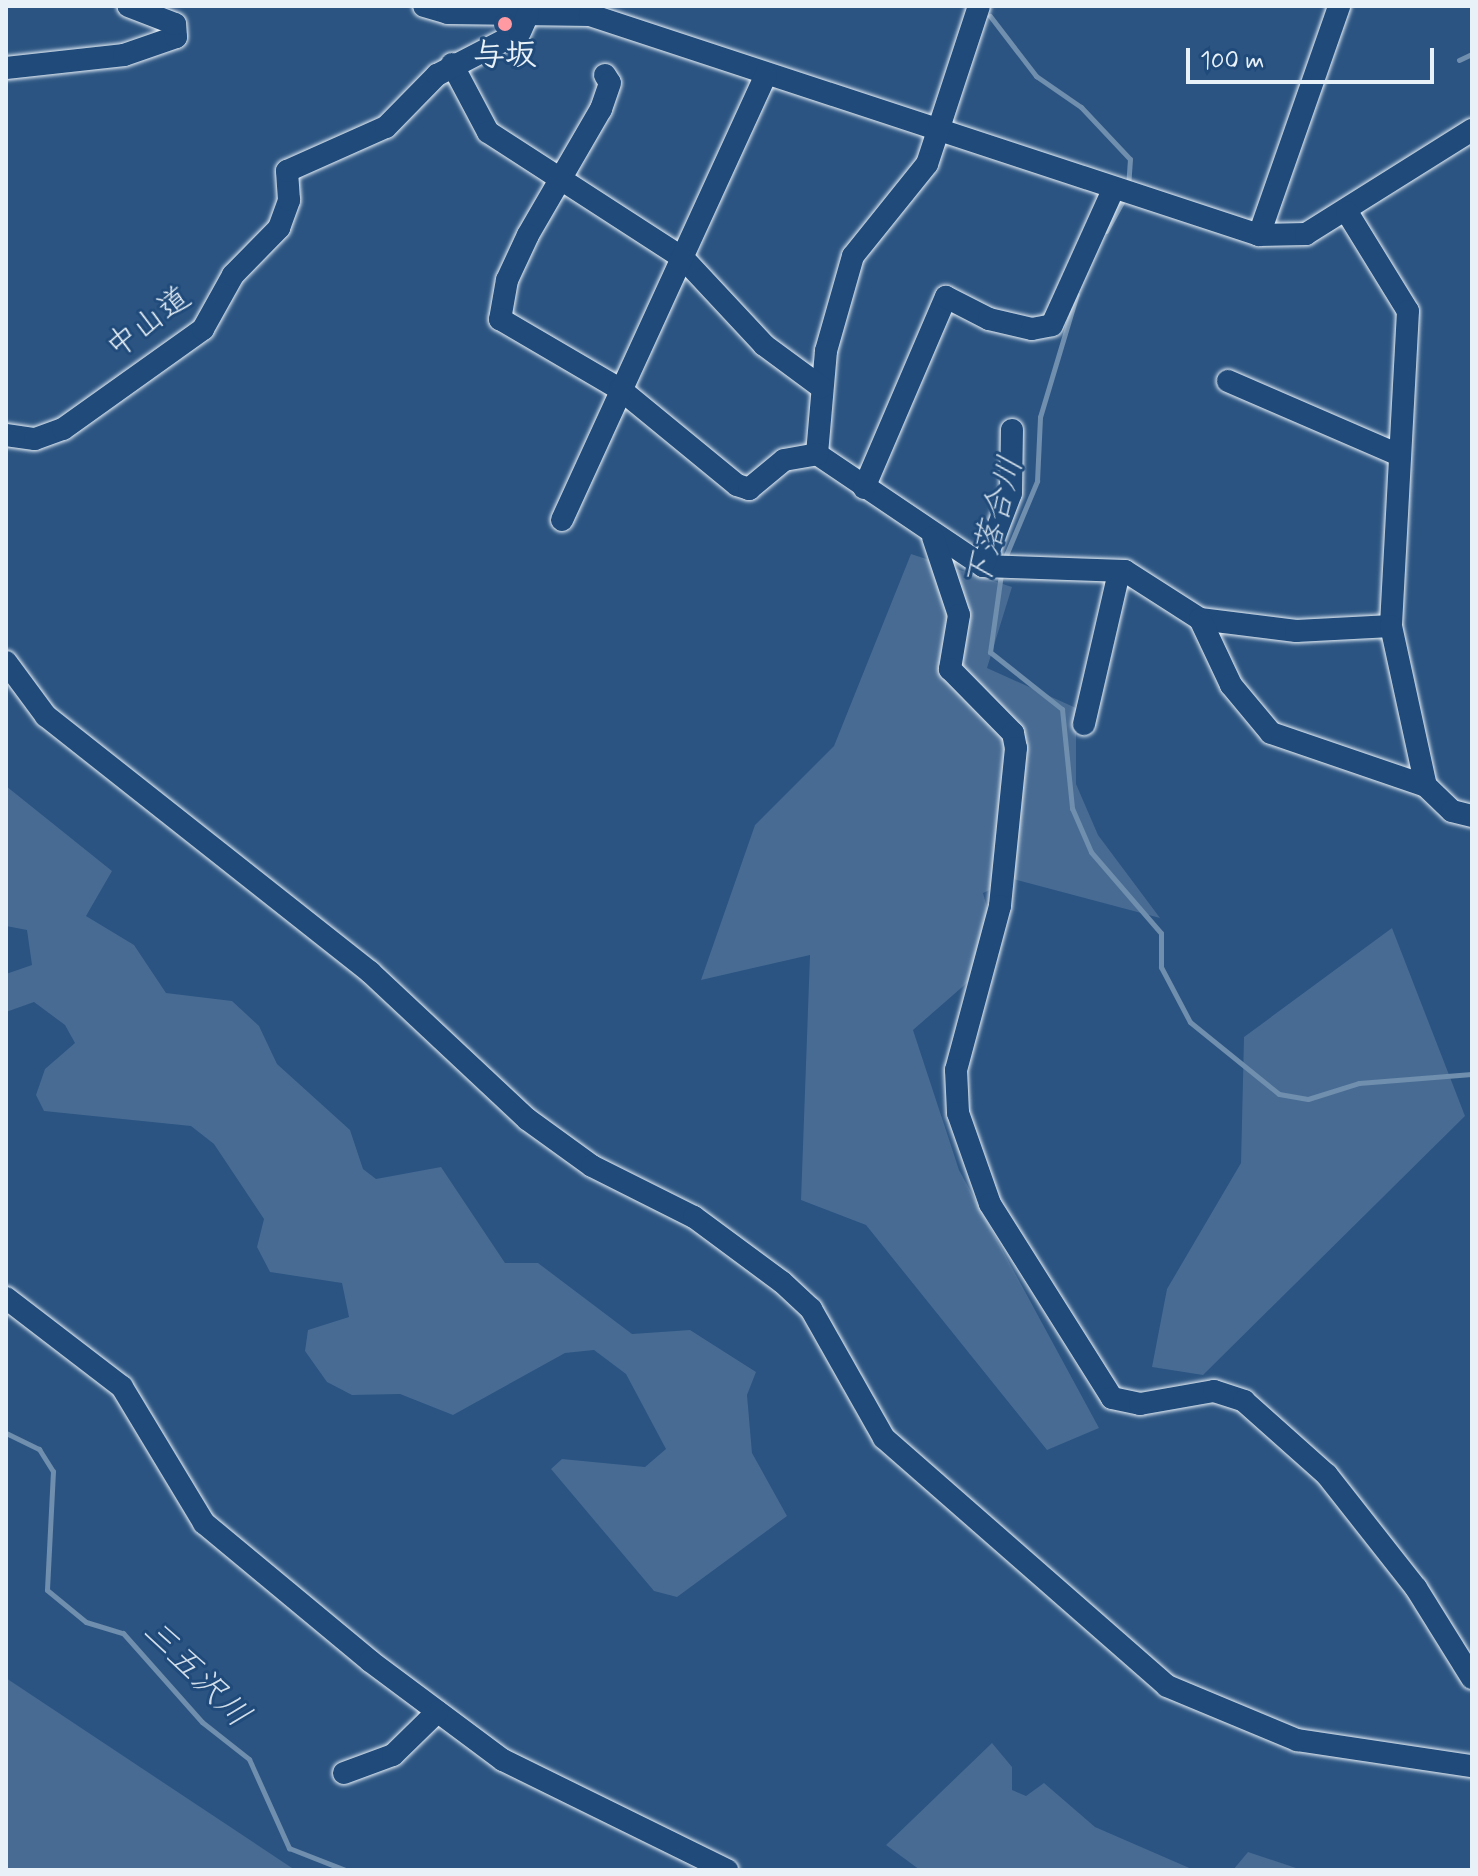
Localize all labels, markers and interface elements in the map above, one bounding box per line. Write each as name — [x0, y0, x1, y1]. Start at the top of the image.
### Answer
marker: 与坂 — [496, 15, 514, 33]
scale bar — [1190, 32, 1438, 82]
place label: 与坂 — [473, 37, 537, 75]
text: 100 m — [1200, 46, 1264, 77]
street label: 中山道 — [99, 279, 199, 367]
water label: 下落合川 — [958, 452, 1032, 594]
water label: 三五沢川 — [133, 1611, 259, 1737]

